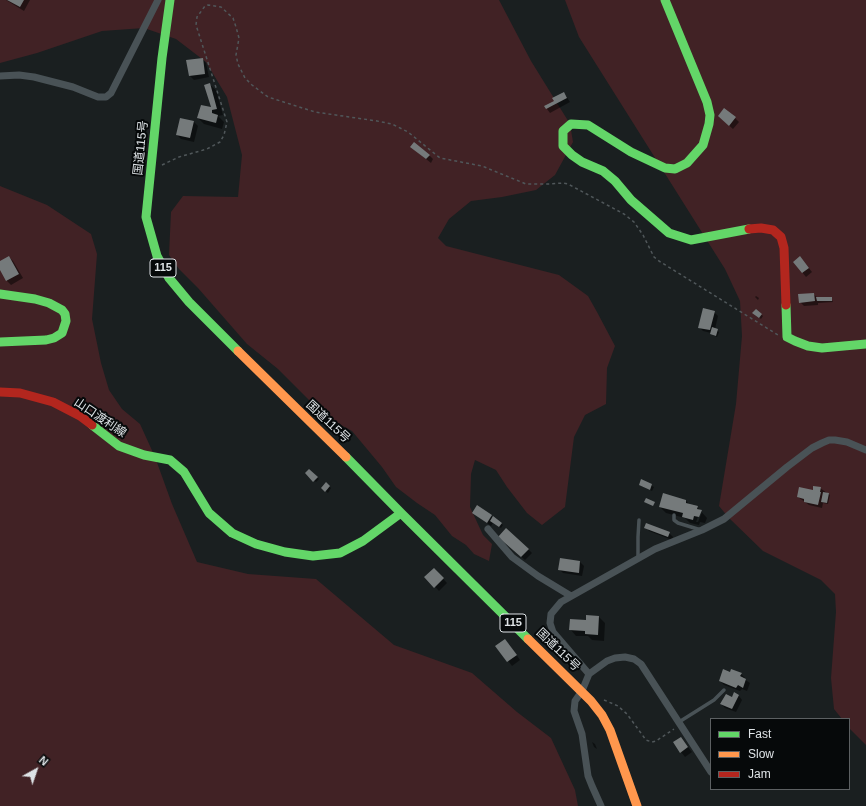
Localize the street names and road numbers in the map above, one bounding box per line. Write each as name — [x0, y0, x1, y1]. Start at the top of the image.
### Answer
street label: 国道115号 — [131, 120, 151, 176]
road number: 115 — [150, 259, 176, 277]
street label: 山口渡利線 — [71, 395, 129, 441]
street label: 国道115号 — [303, 398, 353, 446]
road number: 115 — [500, 614, 526, 632]
street label: 国道115号 — [533, 626, 583, 674]

